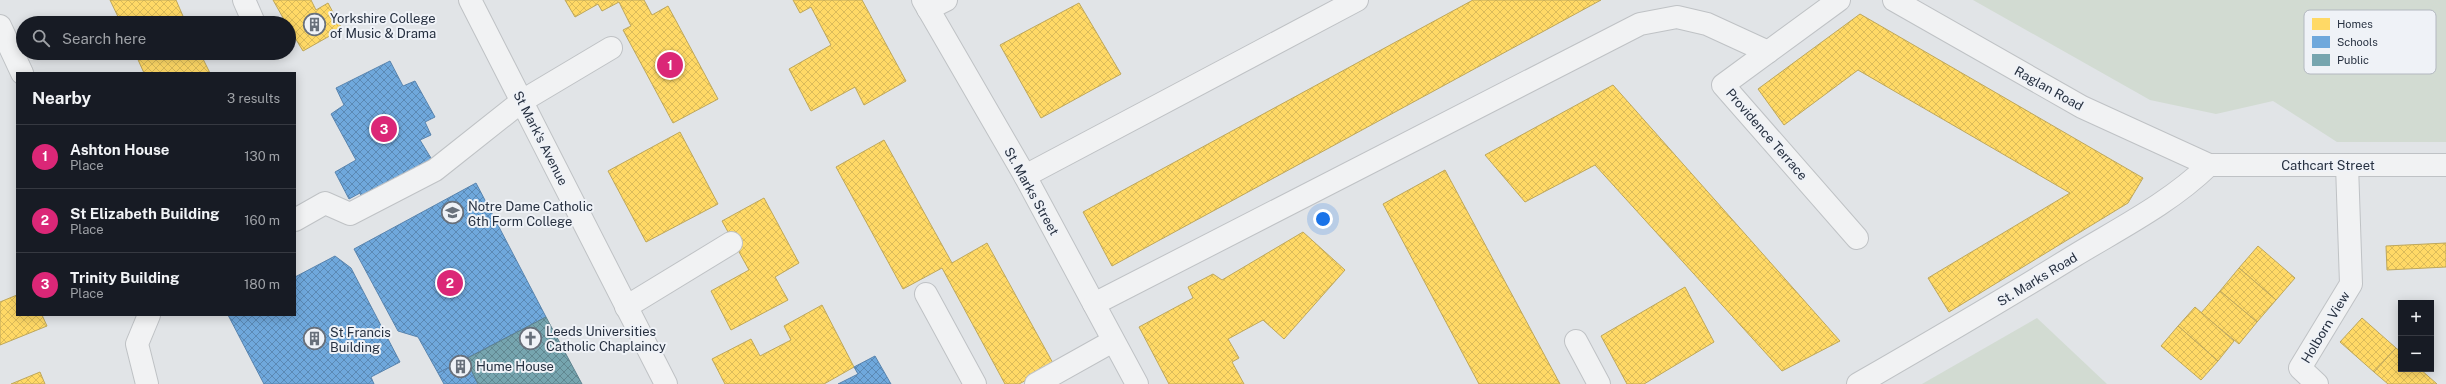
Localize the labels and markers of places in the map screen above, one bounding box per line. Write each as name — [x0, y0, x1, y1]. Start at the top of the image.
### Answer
place label: Yorkshire College of Music & Drama — [330, 11, 436, 41]
building icon: Yorkshire College of Music & Drama — [301, 12, 327, 38]
pin: 1 — [657, 50, 683, 80]
pin: 3 — [371, 114, 397, 144]
place label: Notre Dame Catholic 6th Form College — [468, 199, 593, 229]
school or university icon: Notre Dame Catholic 6th Form College — [439, 200, 465, 226]
pin: 2 — [437, 268, 463, 298]
place label: Leeds Universities Catholic Chaplaincy — [546, 324, 666, 354]
place label: St Francis Building — [330, 325, 391, 355]
church icon: Leeds Universities Catholic Chaplaincy — [518, 325, 544, 351]
building icon: St Francis Building — [301, 326, 327, 352]
building icon: Hume House — [448, 353, 474, 379]
place label: Hume House — [476, 359, 554, 374]

